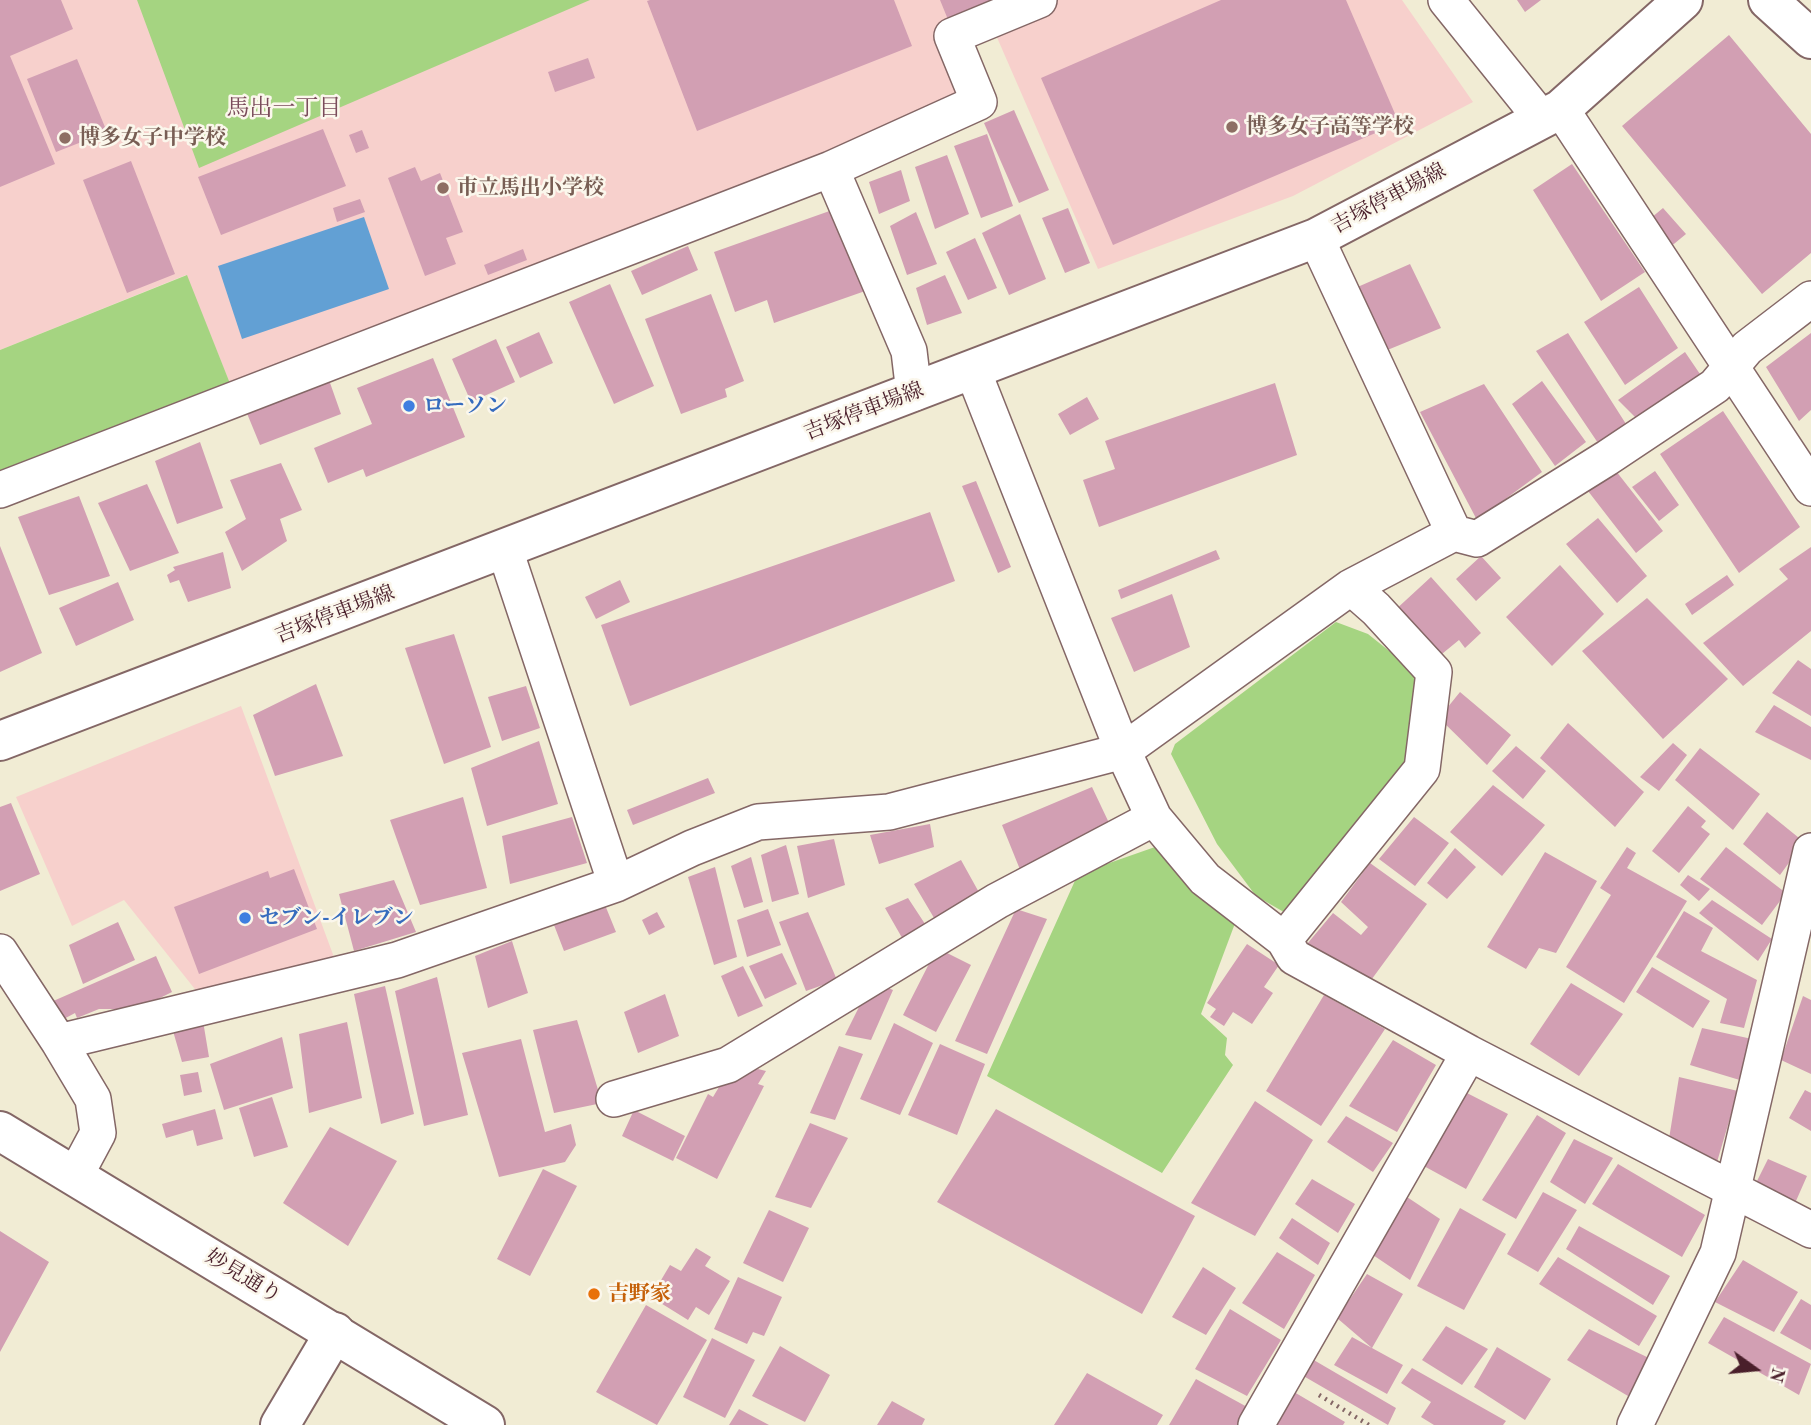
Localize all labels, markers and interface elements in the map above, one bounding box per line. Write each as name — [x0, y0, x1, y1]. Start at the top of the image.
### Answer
district label: 馬出一丁目 — [227, 95, 341, 123]
place label: 博多女子高等学校 — [1246, 114, 1414, 140]
marker: 博多女子高等学校 — [1224, 119, 1240, 135]
place label: 博多女子中学校 — [79, 125, 226, 151]
marker: 博多女子中学校 — [57, 130, 73, 146]
street label: 吉塚停車場線 — [1327, 158, 1451, 240]
place label: 市立馬出小学校 — [457, 175, 604, 201]
marker: 市立馬出小学校 — [435, 180, 451, 196]
street label: 吉塚停車場線 — [801, 378, 927, 446]
place label: ローソン — [423, 393, 507, 419]
marker: ローソン — [401, 398, 417, 414]
street label: 吉塚停車場線 — [272, 581, 398, 649]
place label: セブン-イレブン — [259, 905, 414, 931]
marker: セブン-イレブン — [237, 910, 253, 926]
street label: 妙見通り — [201, 1245, 285, 1309]
place label: 吉野家 — [608, 1281, 671, 1307]
marker: 吉野家 — [586, 1286, 602, 1302]
north arrow — [1720, 1334, 1790, 1404]
text: N — [1765, 1365, 1787, 1384]

